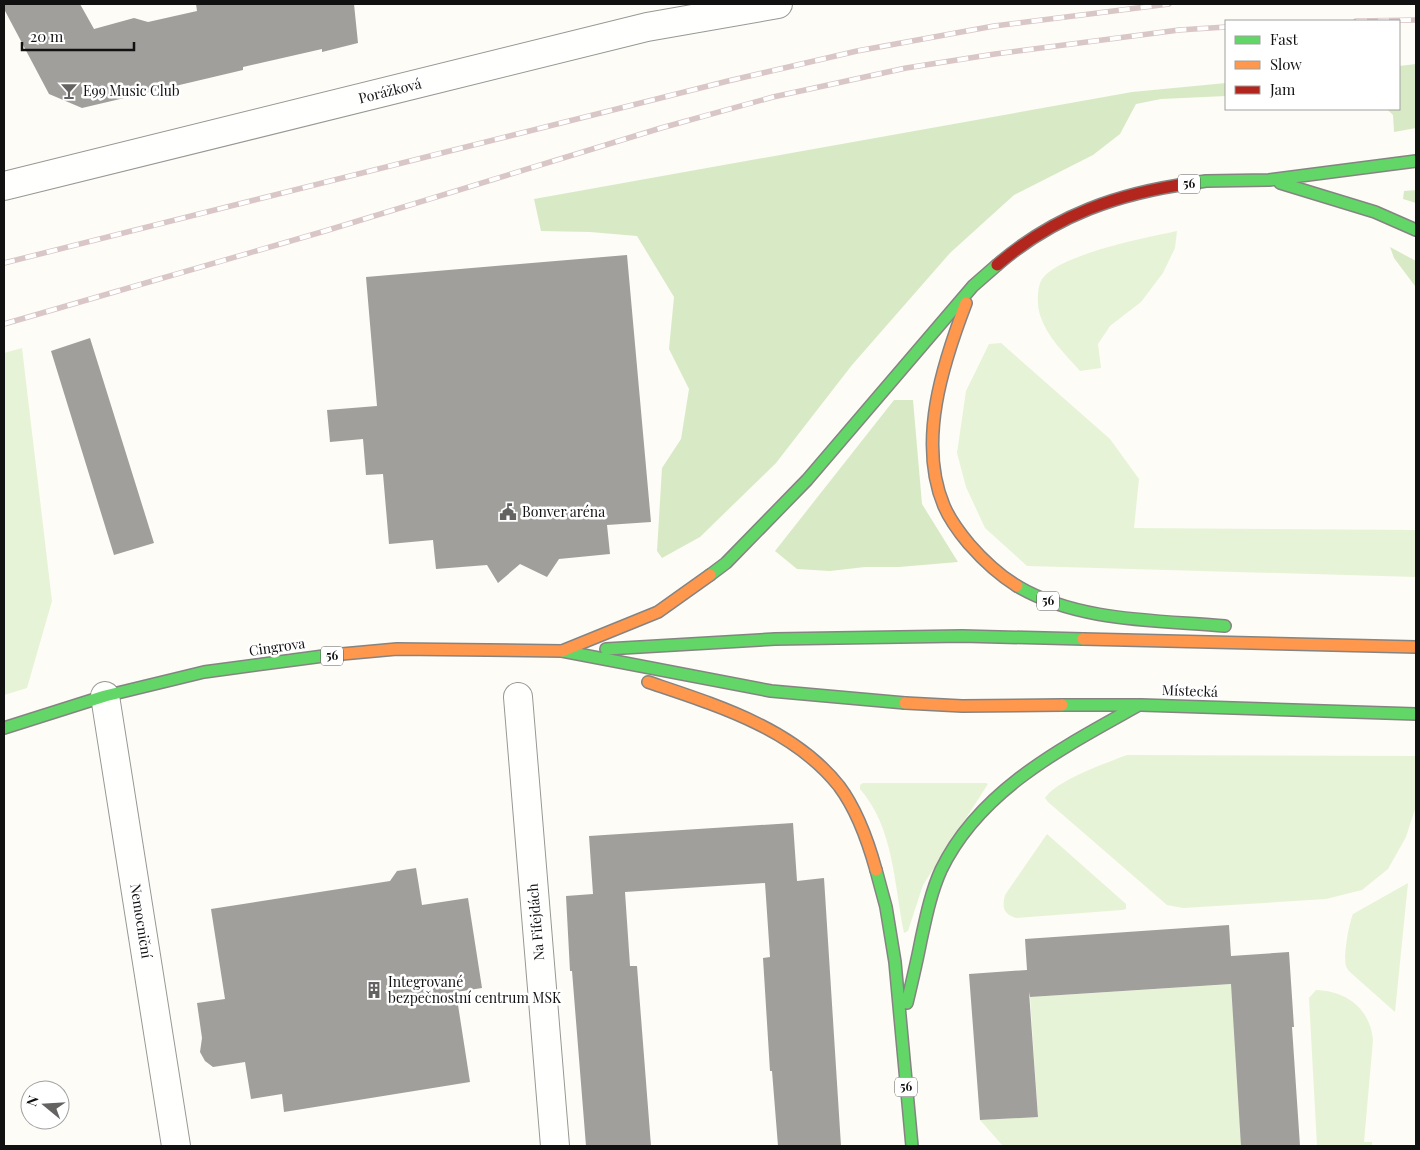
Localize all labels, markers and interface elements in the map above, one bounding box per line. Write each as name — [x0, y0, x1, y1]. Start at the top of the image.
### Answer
scale bar — [22, 20, 135, 52]
legend — [1225, 20, 1400, 110]
text: 20 m — [30, 26, 64, 46]
text: Fast — [1270, 29, 1299, 49]
text: Slow — [1270, 54, 1302, 74]
street label: Porážková — [356, 74, 423, 107]
text: Jam — [1269, 79, 1296, 99]
bar icon: E99 Music Club — [59, 81, 79, 101]
place label: E99 Music Club — [83, 81, 180, 100]
road number: 56 — [1178, 174, 1200, 193]
public building icon: Bonver aréna — [498, 502, 518, 522]
place label: Bonver aréna — [522, 502, 605, 521]
road number: 56 — [1037, 592, 1059, 610]
street label: Cingrova — [248, 633, 306, 660]
road number: 56 — [321, 646, 343, 666]
street label: Místecká — [1162, 680, 1218, 701]
street label: Nemocniční — [126, 882, 157, 960]
street label: Na Fifejdách — [523, 882, 548, 961]
place label: Integrované bezpečnostní centrum MSK — [388, 972, 562, 1007]
building icon: Integrované bezpečnostní centrum MSK — [364, 980, 384, 1000]
road number: 56 — [895, 1078, 917, 1096]
north arrow — [20, 1080, 70, 1130]
text: N — [22, 1093, 43, 1109]

